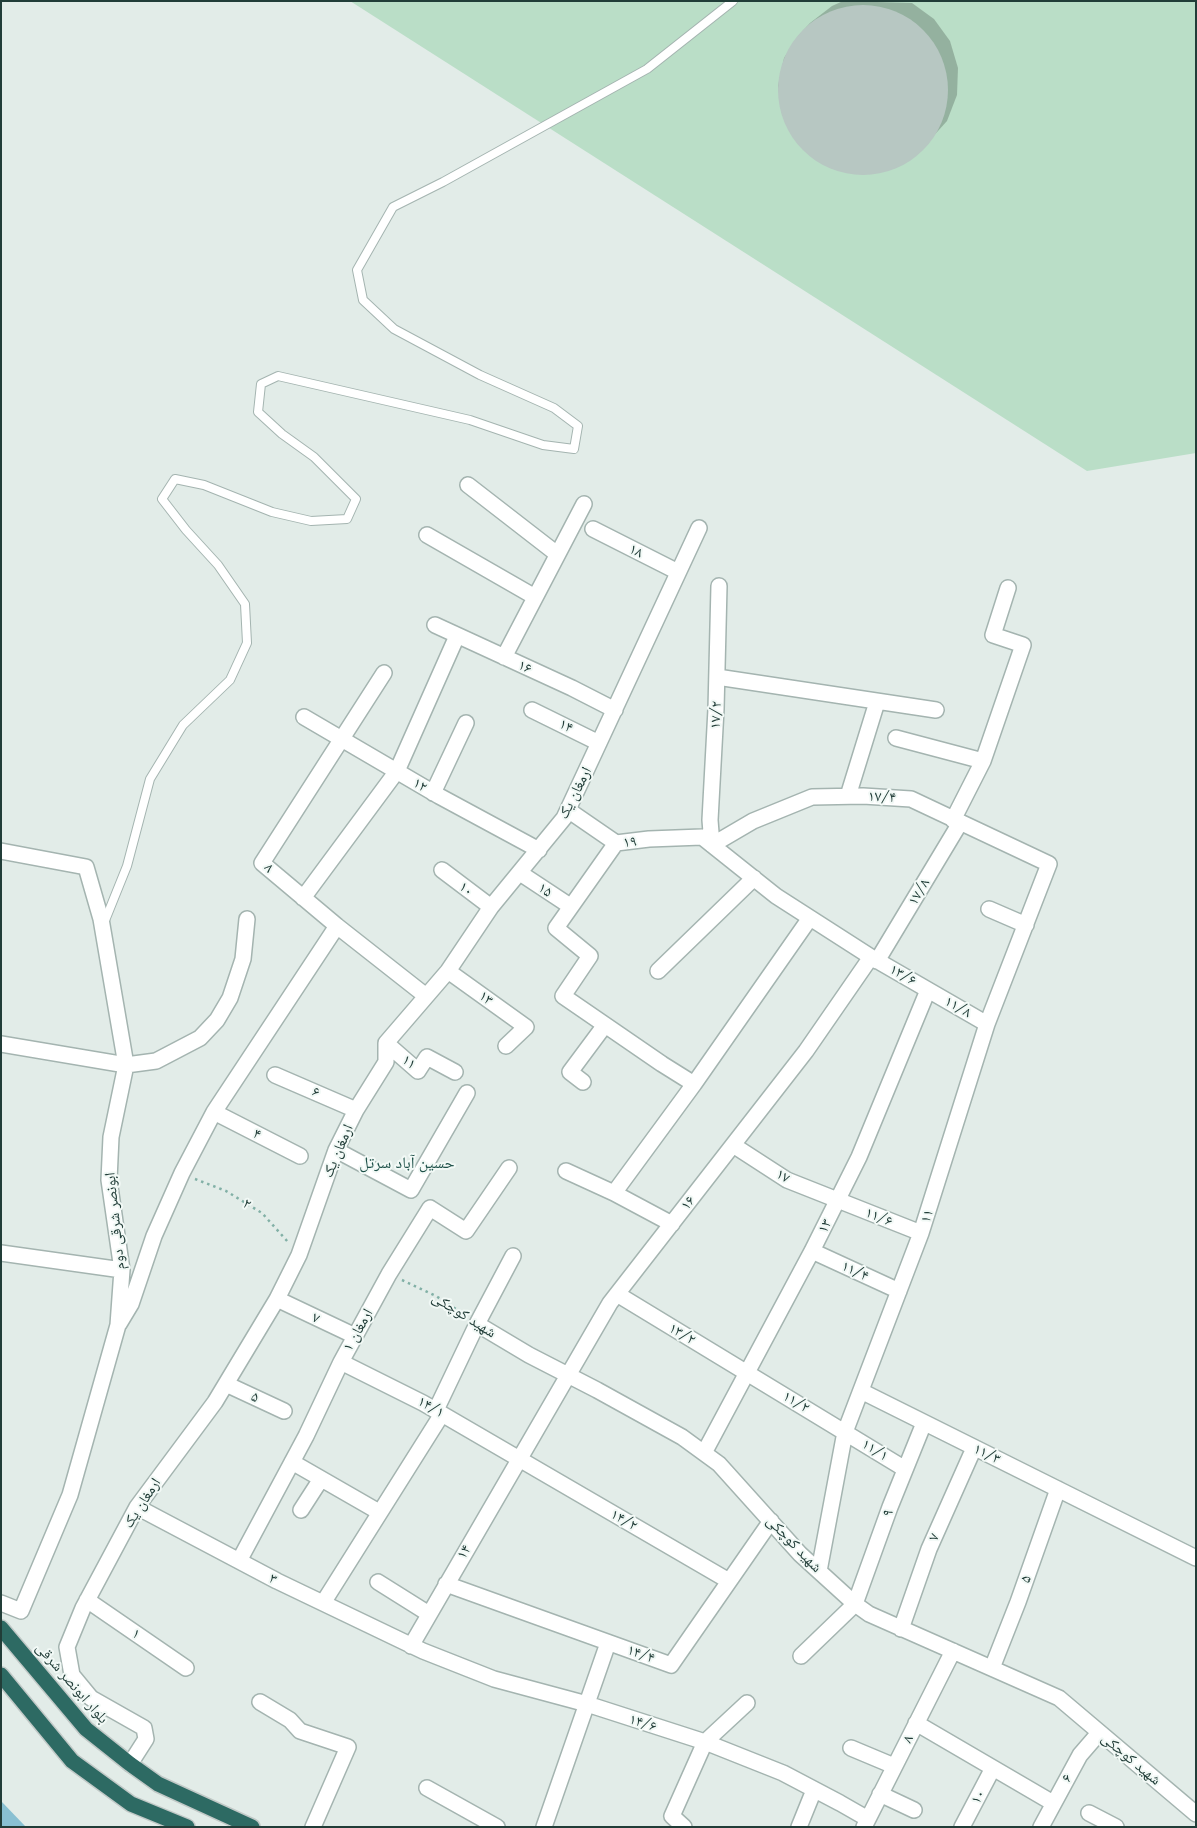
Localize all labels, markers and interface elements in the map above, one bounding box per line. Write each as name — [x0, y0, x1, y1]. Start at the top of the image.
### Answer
street label: ۱۸ — [626, 540, 646, 562]
street label: ۱۶ — [515, 656, 535, 678]
street label: ۱۷/۲ — [706, 701, 726, 729]
street label: ۱۴ — [556, 715, 576, 737]
street label: ارمغان یک — [554, 764, 596, 822]
street label: ۱۲ — [410, 774, 430, 796]
street label: ۱۷/۴ — [868, 787, 896, 807]
street label: ۱۹ — [622, 832, 638, 852]
street label: ۸ — [260, 860, 278, 876]
street label: ۱۷/۸ — [904, 875, 934, 909]
street label: ۱۰ — [455, 878, 477, 900]
street label: ۱۵ — [534, 879, 556, 901]
street label: ۱۳/۶ — [886, 960, 920, 990]
street label: ۱۳ — [475, 987, 497, 1009]
street label: ۱۱/۸ — [941, 992, 975, 1022]
street label: ۱۱ — [398, 1051, 420, 1073]
street label: ۶ — [309, 1082, 323, 1102]
street label: ارمغان یک — [319, 1122, 357, 1180]
street label: ۴ — [250, 1124, 264, 1144]
district label: حسین آباد سرتل — [359, 1153, 455, 1173]
street label: ۱۷ — [773, 1165, 793, 1187]
street label: ابونصر شرقی دوم — [101, 1171, 129, 1271]
street label: ۱۶ — [677, 1192, 699, 1214]
street label: ۲ — [239, 1195, 255, 1213]
street label: ۱۱/۶ — [863, 1203, 895, 1231]
street label: ۱۱ — [916, 1207, 938, 1225]
street label: ۱۳ — [814, 1216, 836, 1236]
street label: ۱۱/۴ — [838, 1257, 872, 1285]
street label: شهید کوچکی — [429, 1288, 499, 1342]
street label: ارمغان ۱ — [339, 1306, 377, 1354]
street label: ۷ — [309, 1308, 323, 1328]
street label: ۱۳/۲ — [665, 1319, 699, 1349]
street label: ۵ — [248, 1387, 262, 1407]
street label: ۱۱/۲ — [779, 1387, 813, 1417]
street label: ۱۴/۱ — [414, 1392, 448, 1422]
street label: ۱۱/۱ — [858, 1435, 892, 1465]
street label: ۱۱/۳ — [970, 1440, 1004, 1468]
street label: ارمغان یک — [119, 1475, 165, 1531]
street label: ۱۴/۲ — [607, 1505, 641, 1535]
street label: ۹ — [878, 1507, 898, 1519]
street label: شهید کوچکی — [762, 1512, 826, 1576]
street label: ۷ — [924, 1530, 944, 1544]
street label: ۱۴ — [453, 1542, 475, 1562]
street label: ۳ — [266, 1569, 280, 1589]
street label: ۵ — [1016, 1573, 1036, 1585]
street label: ۱ — [128, 1625, 144, 1643]
street label: بلوار ابونصر شرقی — [32, 1639, 112, 1727]
street label: ۱۴/۴ — [625, 1641, 657, 1667]
street label: ۱۴/۶ — [627, 1710, 659, 1736]
street label: شهید کوچکی — [1098, 1729, 1164, 1789]
street label: ۸ — [898, 1732, 918, 1746]
street label: ۶ — [1057, 1771, 1077, 1785]
street label: ۱۰ — [967, 1787, 989, 1807]

